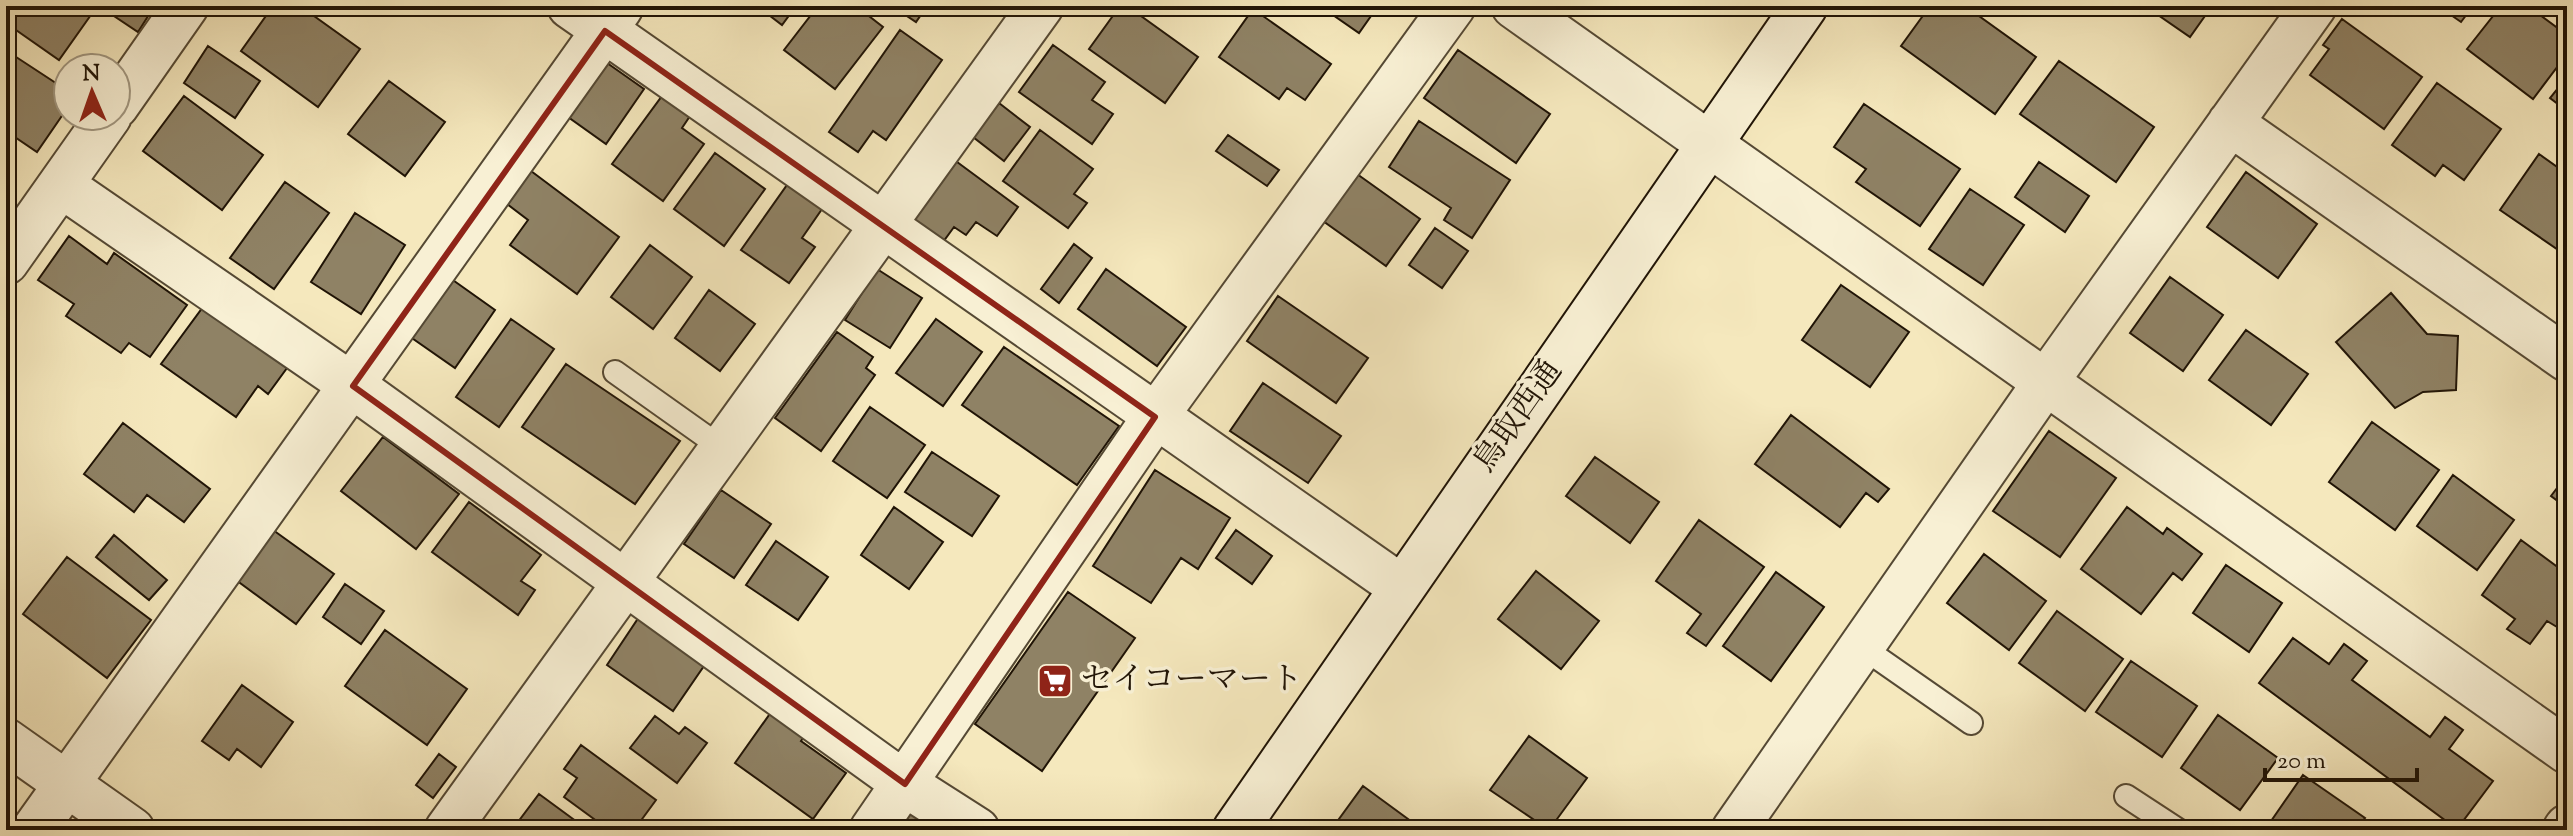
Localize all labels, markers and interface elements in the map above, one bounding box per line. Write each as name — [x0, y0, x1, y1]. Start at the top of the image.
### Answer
north arrow — [52, 52, 132, 132]
text: N — [82, 59, 101, 91]
street label: 鳥取西通 — [1463, 351, 1575, 483]
place label: セイコーマート — [1081, 658, 1303, 704]
supermarket icon: セイコーマート — [1036, 662, 1074, 700]
scale bar — [2265, 732, 2417, 782]
text: 20 m — [2277, 745, 2326, 779]

